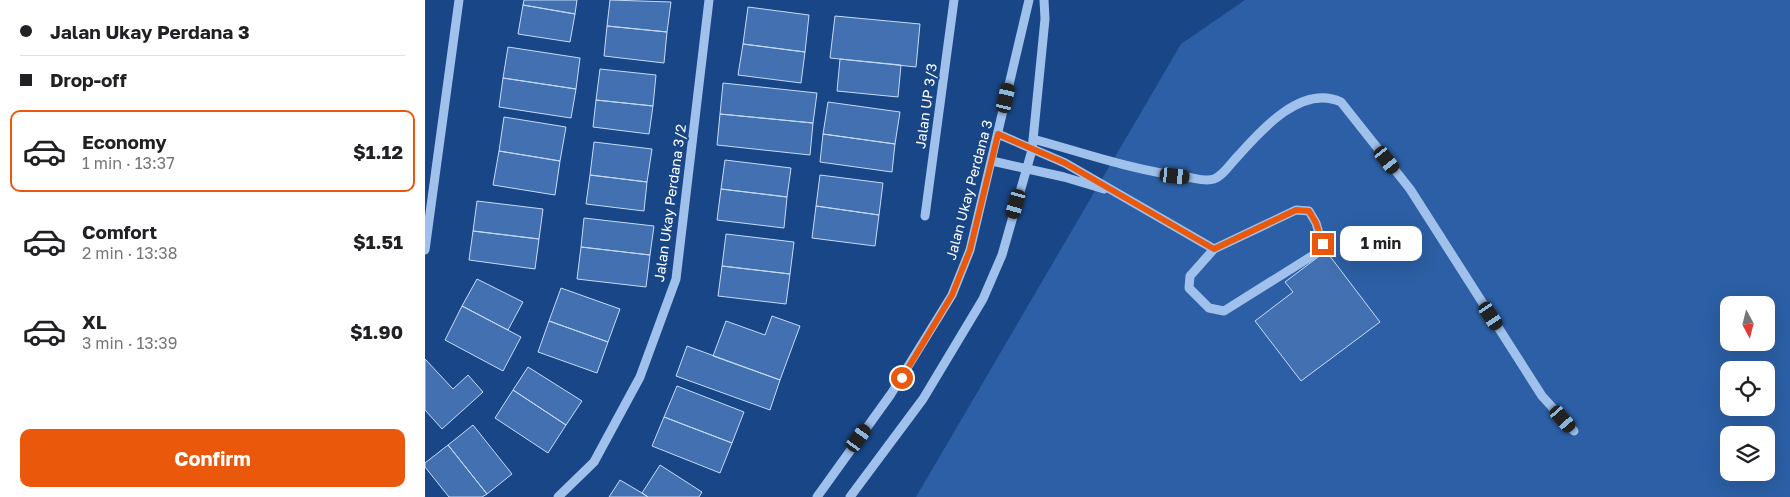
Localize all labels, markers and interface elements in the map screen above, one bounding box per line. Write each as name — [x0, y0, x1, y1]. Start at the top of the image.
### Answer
text: Jalan Ukay Perdana 3 — [50, 20, 250, 43]
street label: Jalan UP 3/3 — [911, 62, 940, 150]
text: Drop-off — [50, 68, 127, 91]
car — [995, 82, 1016, 114]
street label: Jalan Ukay Perdana 3 — [942, 118, 995, 262]
street label: Jalan Ukay Perdana 3/2 — [650, 123, 689, 283]
icon: car — [22, 129, 67, 174]
text: Economy — [82, 130, 167, 153]
text: $1.12 — [353, 140, 403, 163]
car — [1371, 144, 1402, 176]
text: 1 min · 13:37 — [82, 153, 175, 173]
car — [1159, 167, 1190, 185]
car — [1004, 188, 1027, 220]
icon: car — [22, 219, 67, 264]
text: Comfort — [82, 220, 157, 243]
callout: 1 min — [1341, 226, 1423, 262]
text: $1.51 — [353, 230, 403, 253]
route end — [1312, 233, 1334, 255]
text: 1 min — [1361, 233, 1401, 253]
text: 2 min · 13:38 — [82, 243, 177, 263]
north arrow — [1720, 296, 1775, 351]
map controls — [1720, 296, 1775, 481]
car — [1476, 299, 1505, 333]
icon: car — [22, 309, 67, 354]
text: XL — [82, 310, 107, 333]
text: $1.90 — [350, 320, 403, 343]
text: 3 min · 13:39 — [82, 333, 177, 353]
button: locate — [1720, 361, 1775, 416]
route start — [891, 367, 913, 389]
car — [1547, 403, 1578, 435]
car — [844, 421, 873, 455]
button: layers — [1720, 426, 1775, 481]
button: Confirm — [20, 429, 405, 487]

